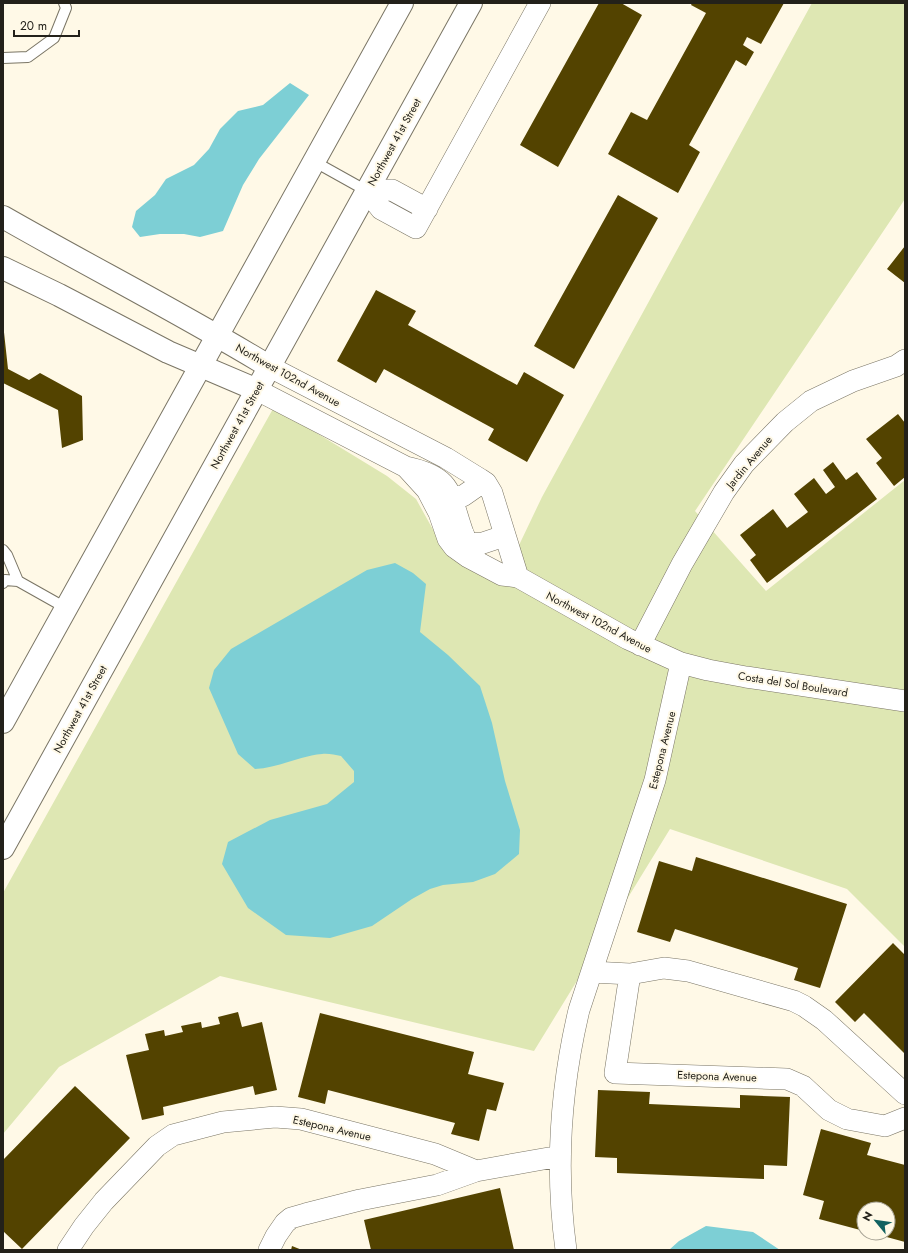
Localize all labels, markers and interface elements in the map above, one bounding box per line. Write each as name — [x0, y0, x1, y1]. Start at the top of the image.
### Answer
scale bar — [14, 12, 79, 38]
text: 20 m — [20, 17, 47, 35]
street label: Northwest 41st Street — [363, 95, 425, 189]
street label: Northwest 102nd Avenue — [233, 340, 344, 411]
street label: Northwest 41st Street — [206, 378, 268, 472]
street label: Jardin Avenue — [721, 432, 776, 493]
street label: Northwest 102nd Avenue — [543, 587, 655, 657]
street label: Northwest 41st Street — [49, 662, 111, 756]
street label: Costa del Sol Boulevard — [737, 667, 849, 701]
street label: Estepona Avenue — [645, 709, 679, 791]
street label: Estepona Avenue — [677, 1067, 757, 1085]
street label: Estepona Avenue — [291, 1111, 373, 1145]
north arrow — [856, 1201, 896, 1241]
text: N — [858, 1208, 876, 1224]

